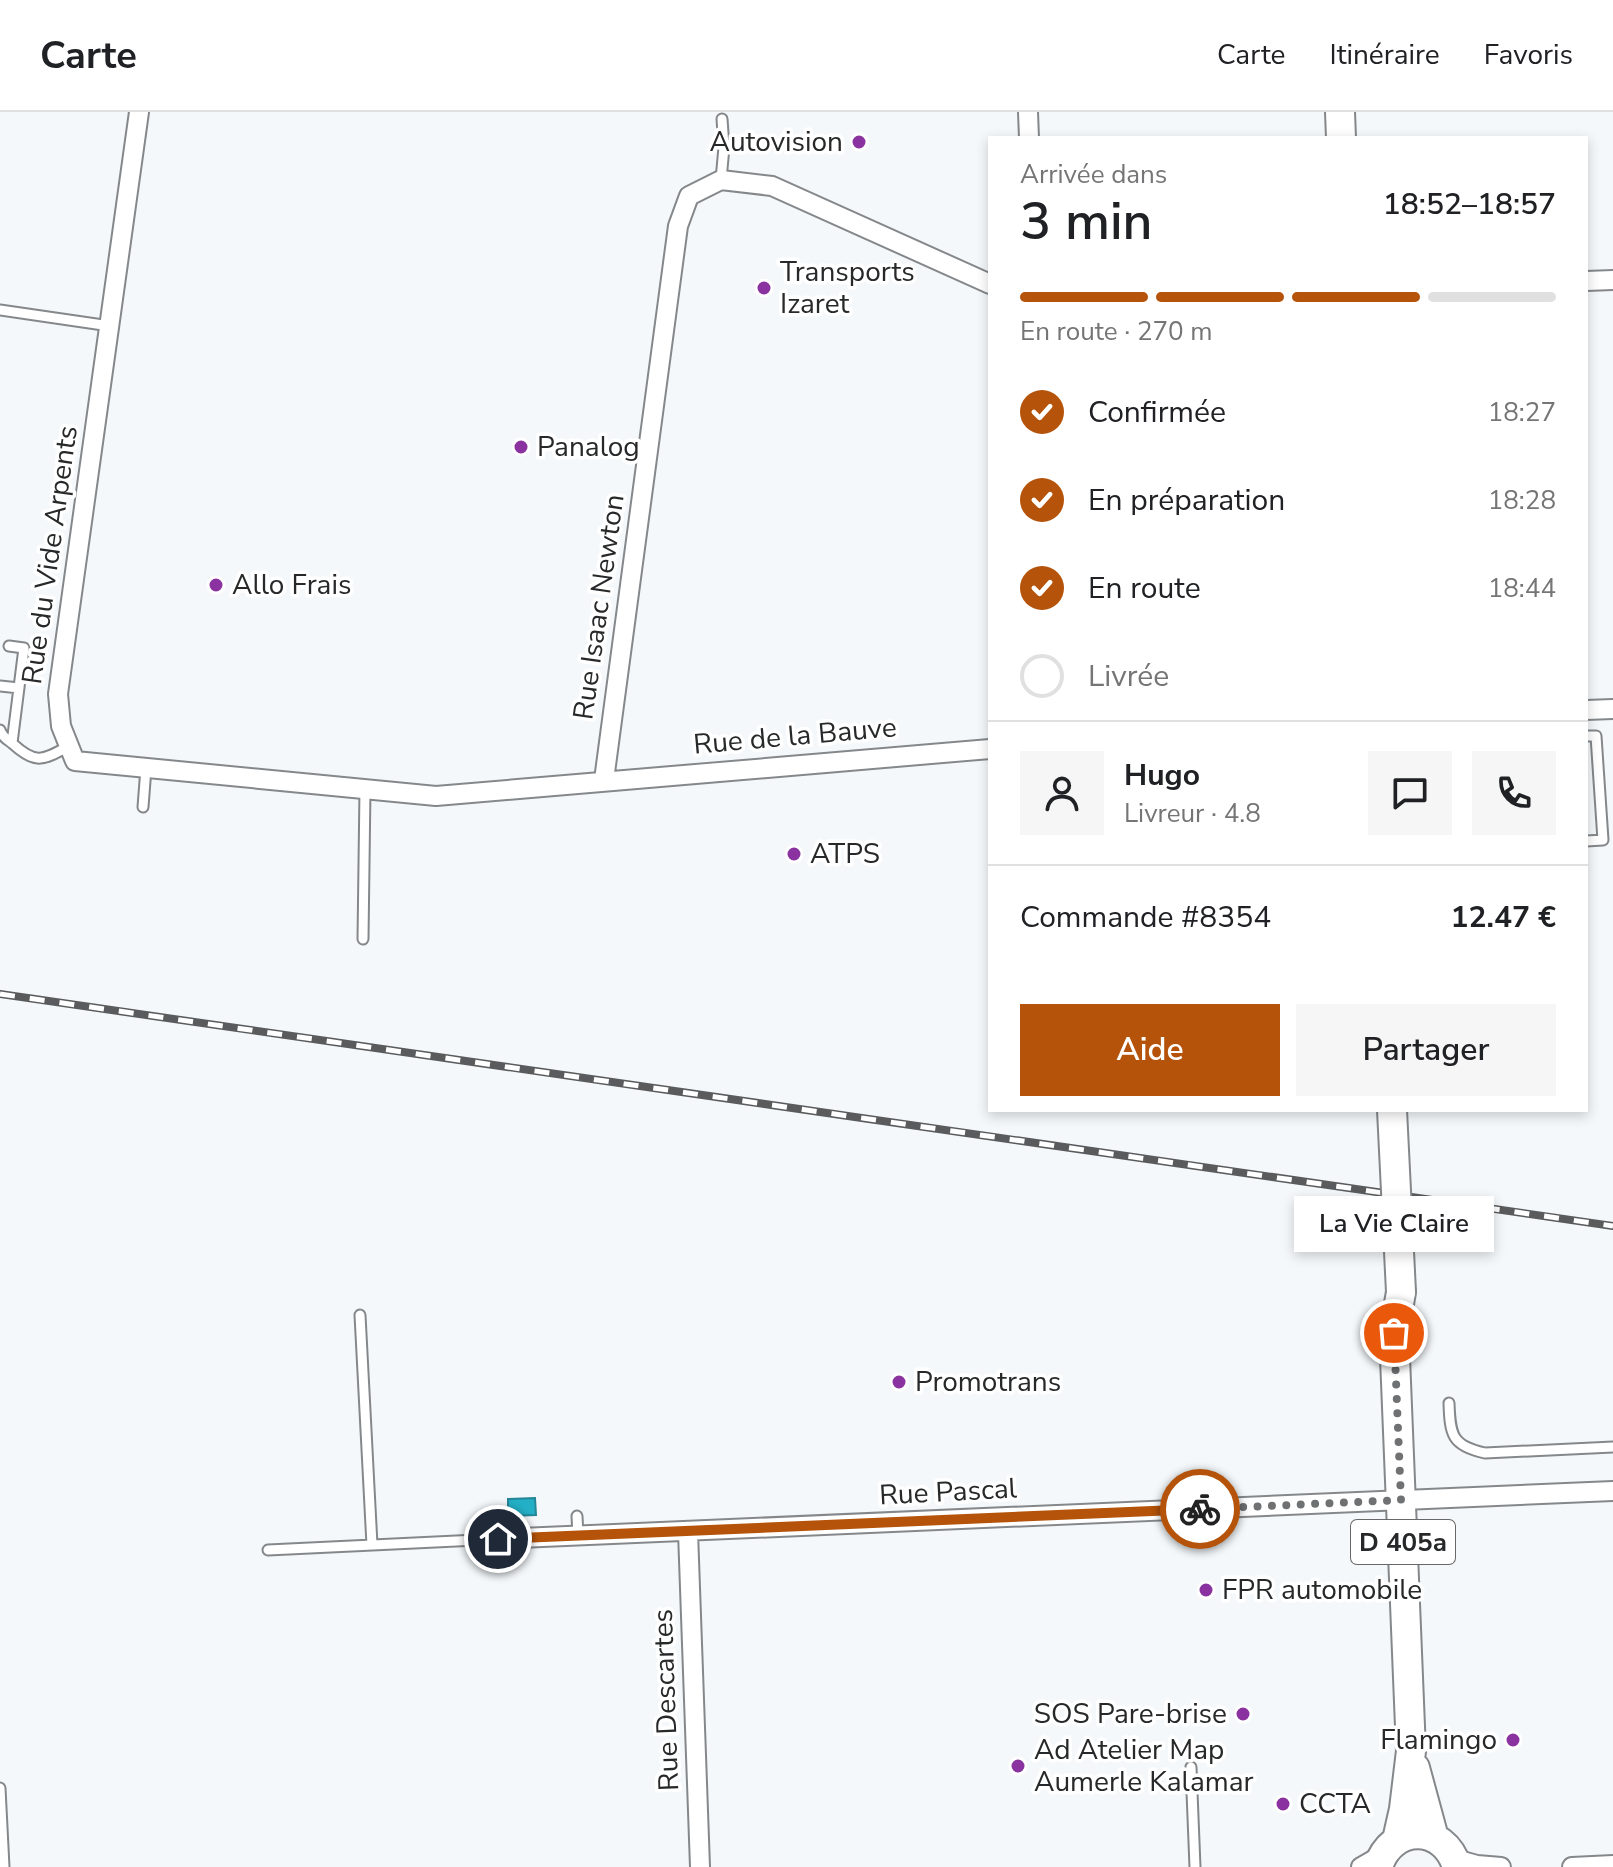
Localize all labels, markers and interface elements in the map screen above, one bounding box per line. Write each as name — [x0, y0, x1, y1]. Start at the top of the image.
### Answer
text: Carte — [40, 30, 137, 81]
text: Carte — [1217, 36, 1286, 74]
text: Itinéraire — [1330, 36, 1440, 74]
text: Favoris — [1484, 36, 1573, 74]
place label: Autovision — [710, 123, 843, 161]
marker: Autovision — [850, 133, 868, 151]
text: Arrivée dans — [1020, 157, 1167, 192]
text: 18:52–18:57 — [1383, 184, 1556, 225]
text: 3 min — [1020, 186, 1153, 257]
place label: Transports Izaret — [780, 253, 915, 323]
marker: Transports Izaret — [755, 279, 773, 297]
text: En route · 270 m — [1020, 314, 1213, 349]
icon: check — [1020, 390, 1064, 434]
text: Confirmée — [1088, 392, 1226, 433]
text: 18:27 — [1488, 395, 1556, 430]
street label: Rue du Vide Arpents — [13, 423, 87, 687]
place label: Panalog — [537, 428, 640, 466]
marker: Panalog — [512, 438, 530, 456]
icon: check — [1020, 478, 1064, 522]
text: En préparation — [1088, 480, 1285, 521]
text: 18:28 — [1488, 483, 1556, 518]
street label: Rue Isaac Newton — [564, 492, 634, 722]
place label: Allo Frais — [232, 566, 351, 604]
icon: check — [1020, 566, 1064, 610]
text: En route — [1088, 568, 1201, 609]
text: 18:44 — [1488, 571, 1556, 606]
marker: Allo Frais — [207, 576, 225, 594]
text: Livrée — [1088, 656, 1169, 697]
street label: Rue de la Bauve — [692, 708, 898, 764]
button: person — [1020, 751, 1104, 835]
button: chat — [1368, 751, 1452, 835]
button: phone — [1472, 751, 1556, 835]
text: Hugo — [1124, 755, 1200, 796]
text: Livreur · 4.8 — [1124, 796, 1261, 831]
place label: ATPS — [810, 835, 880, 873]
marker: ATPS — [785, 845, 803, 863]
text: Commande #8354 — [1020, 897, 1271, 938]
text: 12.47 € — [1450, 897, 1556, 938]
button: Aide — [1020, 1004, 1280, 1096]
button: Partager — [1296, 1004, 1556, 1096]
callout: La Vie Claire — [1294, 1197, 1494, 1253]
text: La Vie Claire — [1319, 1206, 1469, 1241]
pin — [1360, 1299, 1428, 1367]
icon: bag — [1372, 1311, 1416, 1355]
place label: Promotrans — [915, 1363, 1061, 1401]
marker: Promotrans — [890, 1373, 908, 1391]
street label: Rue Pascal — [878, 1469, 1019, 1515]
courier — [1160, 1469, 1240, 1549]
icon: bike — [1178, 1487, 1222, 1531]
pin — [464, 1505, 532, 1573]
icon: home — [476, 1517, 520, 1561]
road number: D 405a — [1351, 1520, 1455, 1564]
place label: FPR automobile — [1222, 1571, 1422, 1609]
marker: FPR automobile — [1197, 1581, 1215, 1599]
street label: Rue Descartes — [644, 1608, 688, 1792]
place label: SOS Pare-brise — [1034, 1695, 1227, 1733]
marker: SOS Pare-brise — [1234, 1705, 1252, 1723]
place label: Flamingo — [1380, 1721, 1497, 1759]
place label: Ad Atelier Map Aumerle Kalamar — [1034, 1731, 1254, 1801]
marker: Flamingo — [1504, 1731, 1522, 1749]
marker: Ad Atelier Map Aumerle Kalamar — [1009, 1757, 1027, 1775]
place label: CCTA — [1299, 1785, 1371, 1823]
marker: CCTA — [1274, 1795, 1292, 1813]

